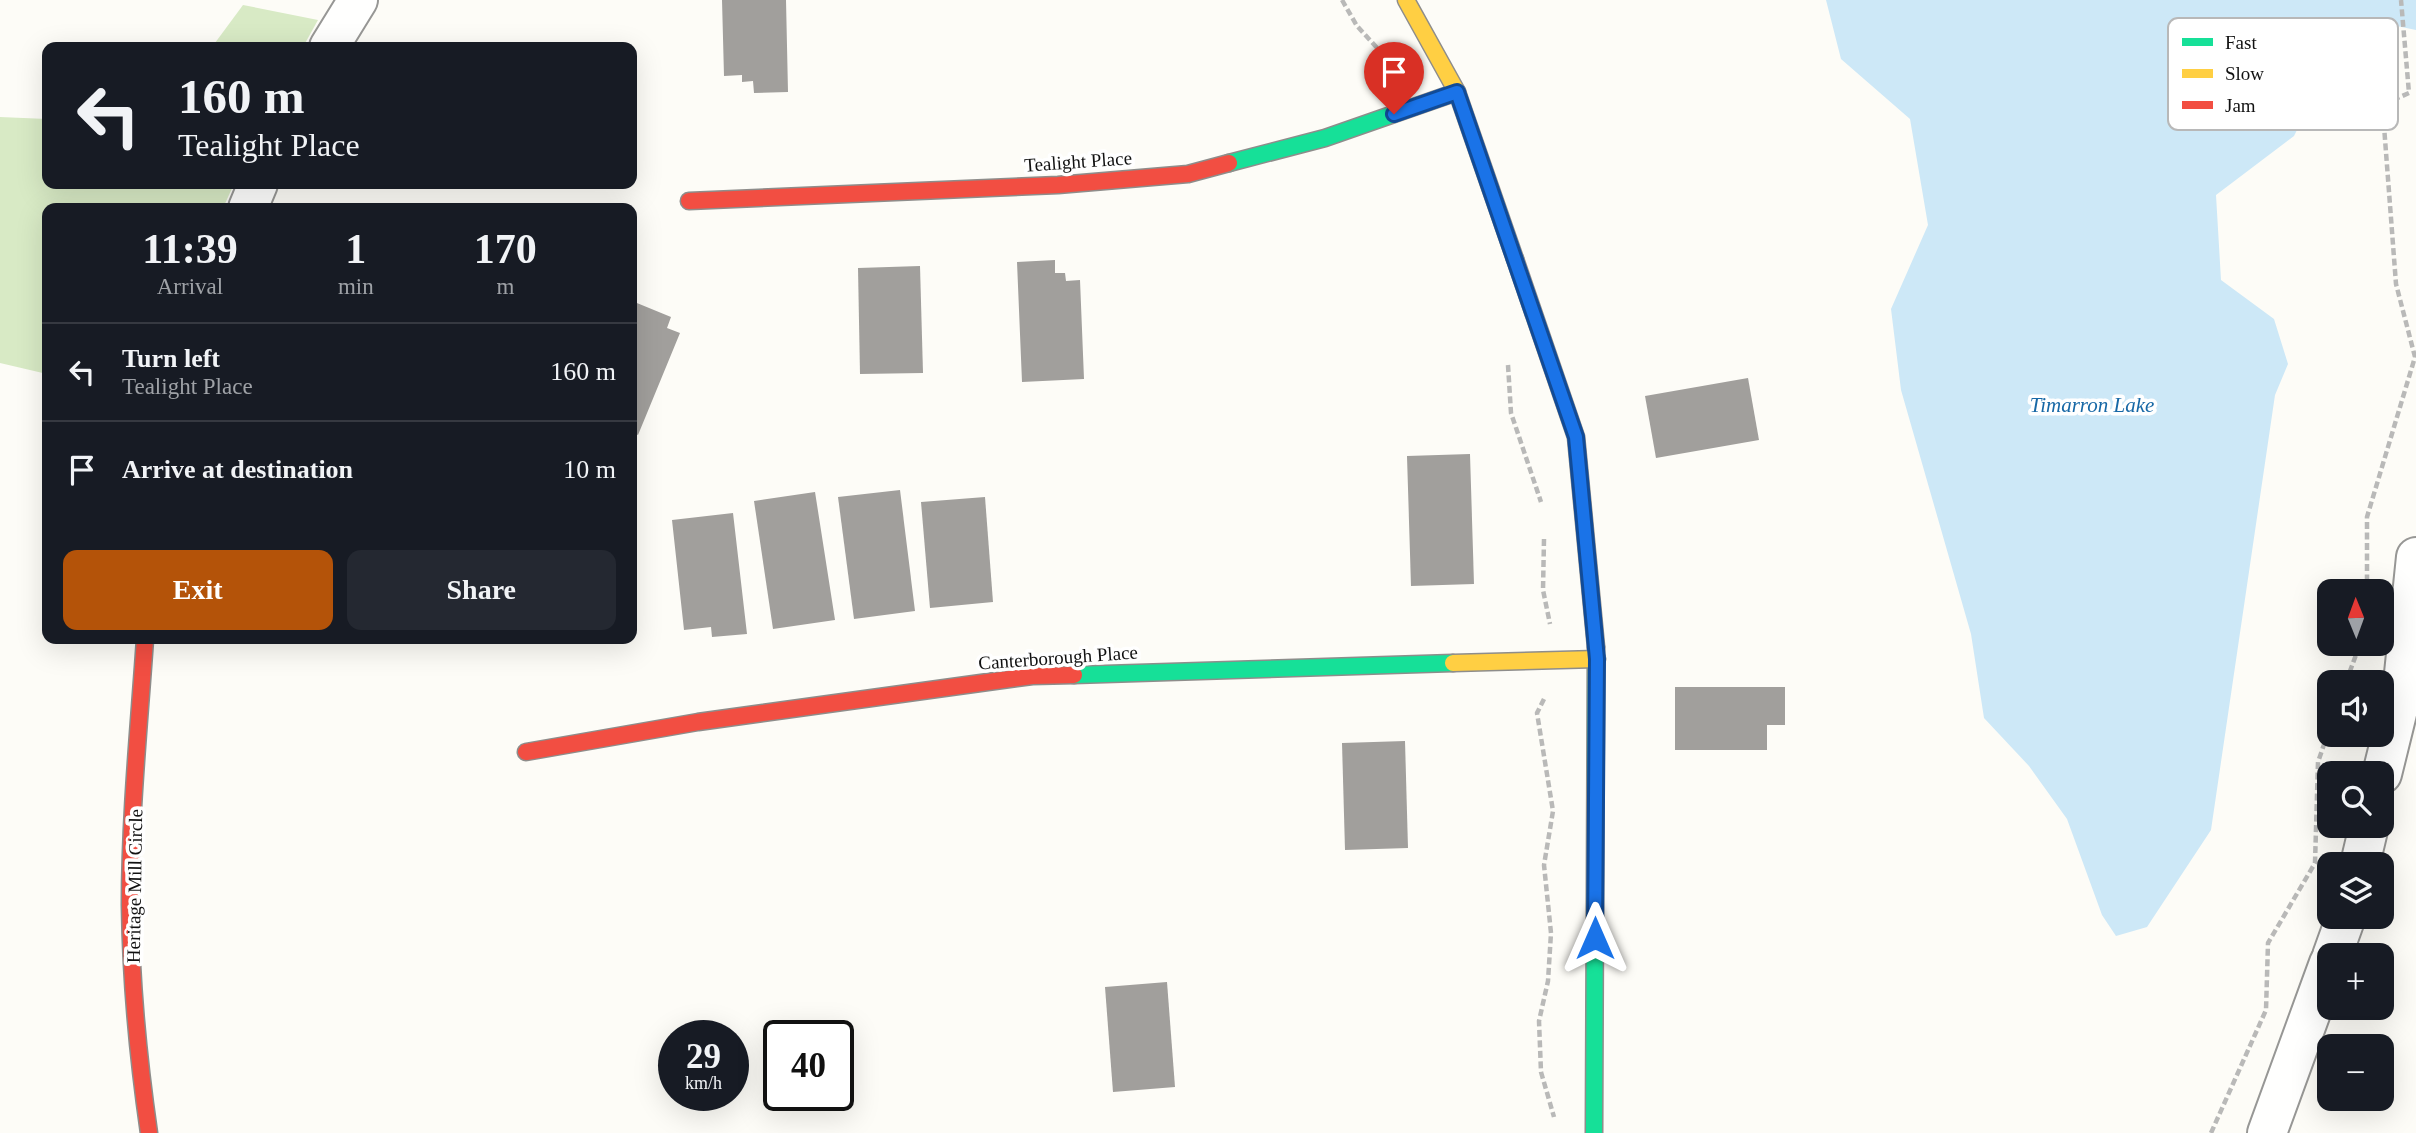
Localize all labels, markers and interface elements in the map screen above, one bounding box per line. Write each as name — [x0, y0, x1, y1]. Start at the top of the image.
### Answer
legend — [2168, 18, 2398, 130]
text: Fast — [2225, 32, 2257, 53]
pin — [1364, 42, 1424, 114]
icon: arrive — [1375, 53, 1413, 91]
text: Slow — [2225, 63, 2264, 84]
text: 160 m — [178, 69, 305, 124]
icon: left — [63, 70, 154, 161]
text: Jam — [2225, 95, 2256, 116]
text: Tealight Place — [178, 127, 360, 163]
street label: Tealight Place — [1023, 147, 1133, 176]
text: 11:39 — [142, 226, 238, 272]
text: 1 — [345, 226, 366, 272]
text: 170 — [474, 226, 537, 272]
text: Arrival — [157, 274, 223, 299]
text: min — [338, 274, 374, 299]
text: m — [496, 274, 514, 299]
text: Turn left — [122, 344, 220, 373]
icon: left — [63, 353, 101, 391]
text: 160 m — [550, 357, 616, 386]
text: Tealight Place — [122, 374, 253, 399]
water label: Timarron Lake — [2030, 393, 2154, 417]
icon: arrive — [63, 451, 101, 489]
text: Arrive at destination — [122, 455, 353, 484]
text: 10 m — [563, 455, 616, 484]
button: Exit — [63, 550, 333, 630]
button: Share — [347, 550, 616, 630]
north arrow — [2317, 579, 2394, 656]
map controls — [2317, 579, 2394, 1111]
street label: Canterborough Place — [978, 641, 1139, 674]
button: sound — [2317, 670, 2394, 747]
button: search — [2317, 761, 2394, 838]
street label: Heritage Mill Circle — [123, 809, 146, 963]
button: layers — [2317, 852, 2394, 929]
position arrow — [1558, 901, 1632, 975]
button: + — [2317, 943, 2394, 1020]
speed limit sign: 40 — [763, 1020, 854, 1111]
button: − — [2317, 1034, 2394, 1111]
text: 29 — [686, 1037, 721, 1076]
text: km/h — [685, 1073, 722, 1093]

